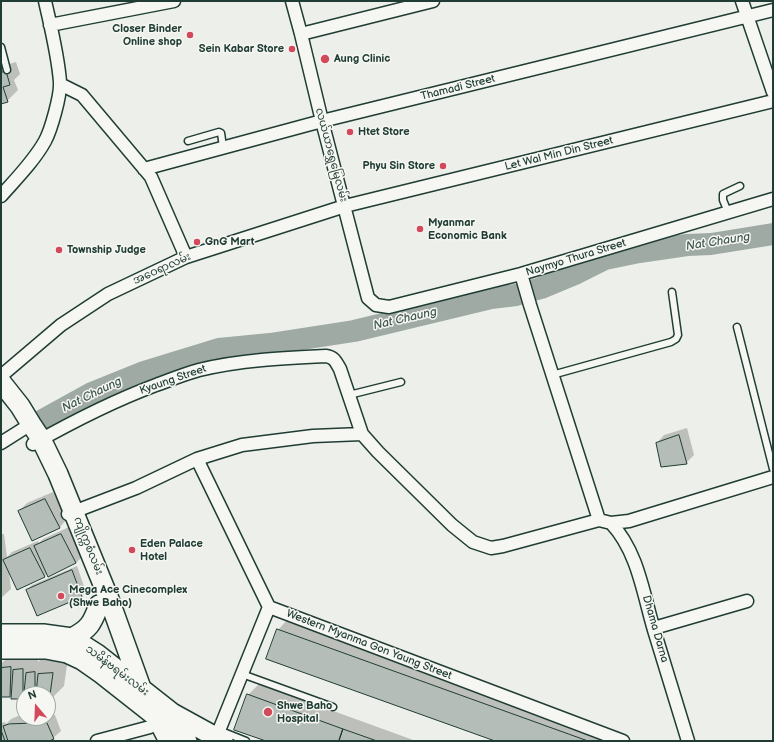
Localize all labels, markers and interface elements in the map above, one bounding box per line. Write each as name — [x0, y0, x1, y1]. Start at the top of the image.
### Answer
place label: Closer Binder Online shop — [112, 22, 182, 48]
marker: Closer Binder Online shop — [185, 30, 195, 40]
place label: Sein Kabar Store — [199, 42, 284, 56]
marker: Sein Kabar Store — [287, 44, 297, 54]
place label: Aung Clinic — [334, 52, 390, 66]
marker: Aung Clinic — [319, 53, 331, 65]
street label: Thamadi Street — [420, 72, 496, 104]
street label: လယ်ယာရွှေမြေလမ်း — [312, 106, 350, 204]
place label: Htet Store — [358, 125, 410, 139]
marker: Htet Store — [345, 127, 355, 137]
street label: Let Wal Min Din Street — [503, 134, 615, 174]
place label: Phyu Sin Store — [363, 159, 435, 173]
marker: Phyu Sin Store — [438, 161, 448, 171]
place label: Myanmar Economic Bank — [428, 216, 507, 242]
marker: Myanmar Economic Bank — [415, 224, 425, 234]
water label: Nat Chaung — [685, 230, 751, 254]
place label: GnG Mart — [205, 235, 254, 249]
street label: Naymyo Thura Street — [524, 236, 628, 280]
marker: GnG Mart — [192, 237, 202, 247]
place label: Township Judge — [67, 243, 146, 257]
marker: Township Judge — [54, 245, 64, 255]
street label: အဝေရာလမ်း — [131, 250, 193, 288]
water label: Nat Chaung — [372, 305, 438, 333]
street label: Kyaung Street — [138, 362, 208, 398]
water label: Nat Chaung — [60, 374, 124, 416]
street label: ကျိုက္ကစံလမ်း — [70, 515, 106, 577]
place label: Eden Palace Hotel — [140, 537, 203, 563]
marker: Eden Palace Hotel — [127, 545, 137, 555]
place label: Mega Ace Cinecomplex (Shwe Baho) — [69, 583, 187, 609]
marker: Mega Ace Cinecomplex (Shwe Baho) — [56, 591, 66, 601]
street label: Dhama Darna — [639, 594, 671, 664]
street label: Western Myanma Gon Yaung Street — [284, 607, 454, 683]
street label: သမိန်ဗရမ်းလမ်း — [83, 643, 151, 699]
north arrow — [16, 686, 56, 726]
text: N — [26, 688, 38, 703]
place label: Shwe Baho Hospital — [277, 699, 332, 725]
marker: Shwe Baho Hospital — [262, 706, 274, 718]

